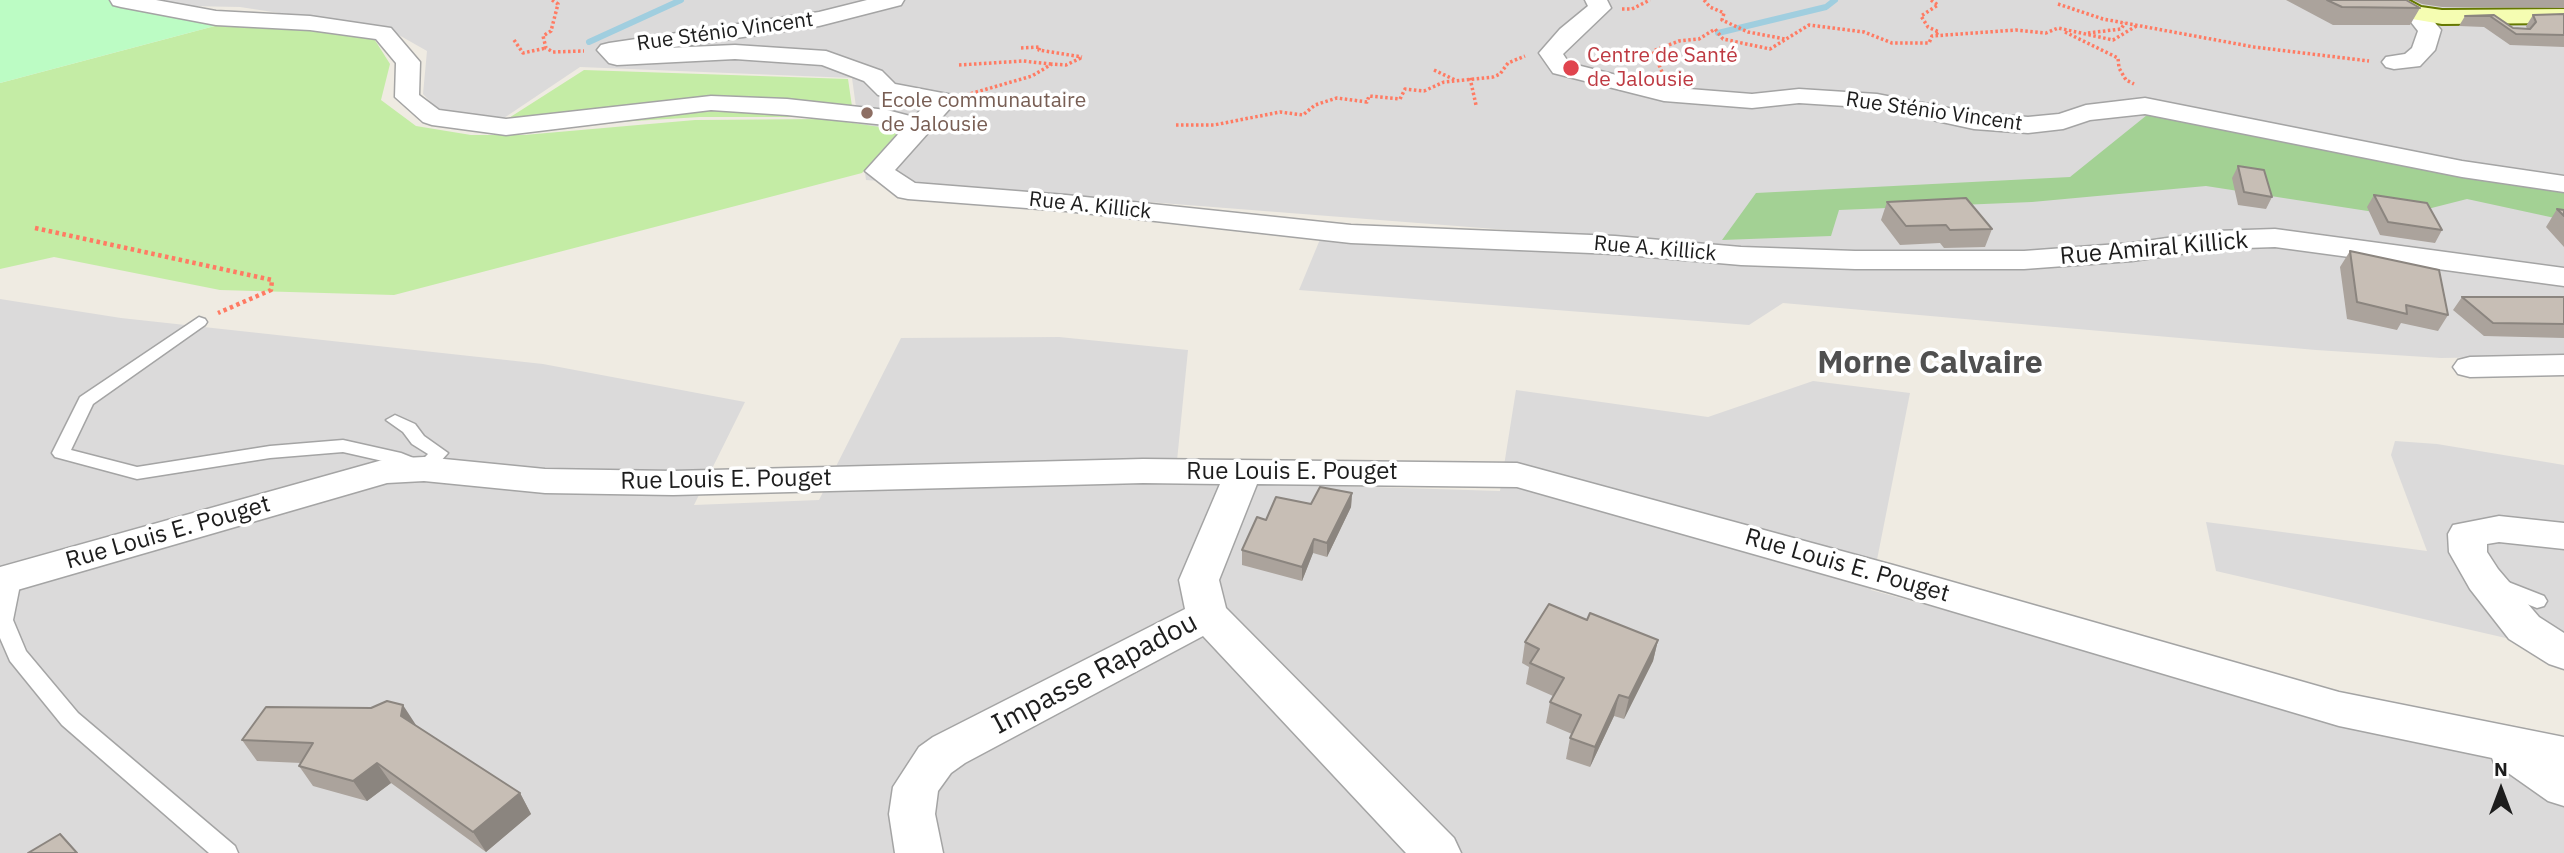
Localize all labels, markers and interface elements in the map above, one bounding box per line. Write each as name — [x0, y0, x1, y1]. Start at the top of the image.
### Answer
street label: Rue Sténio Vincent — [635, 7, 815, 57]
place label: Centre de Santé de Jalousie — [1587, 43, 1738, 93]
marker: Centre de Santé de Jalousie — [1561, 58, 1581, 78]
street label: Rue Sténio Vincent — [1844, 87, 2024, 137]
place label: Ecole communautaire de Jalousie — [881, 88, 1086, 138]
marker: Ecole communautaire de Jalousie — [859, 105, 875, 121]
street label: Rue A. Killick — [1027, 187, 1153, 225]
street label: Rue Amiral Killick — [2059, 226, 2249, 272]
street label: Rue A. Killick — [1593, 231, 1717, 267]
district label: Morne Calvaire — [1817, 345, 2043, 383]
street label: Rue Louis E. Pouget — [1186, 458, 1398, 486]
street label: Rue Louis E. Pouget — [620, 464, 832, 496]
street label: Rue Louis E. Pouget — [62, 490, 274, 576]
street label: Rue Louis E. Pouget — [1741, 523, 1953, 609]
street label: Impasse Rapadou — [987, 606, 1203, 742]
north arrow — [2466, 755, 2536, 825]
text: N — [2494, 757, 2508, 781]

